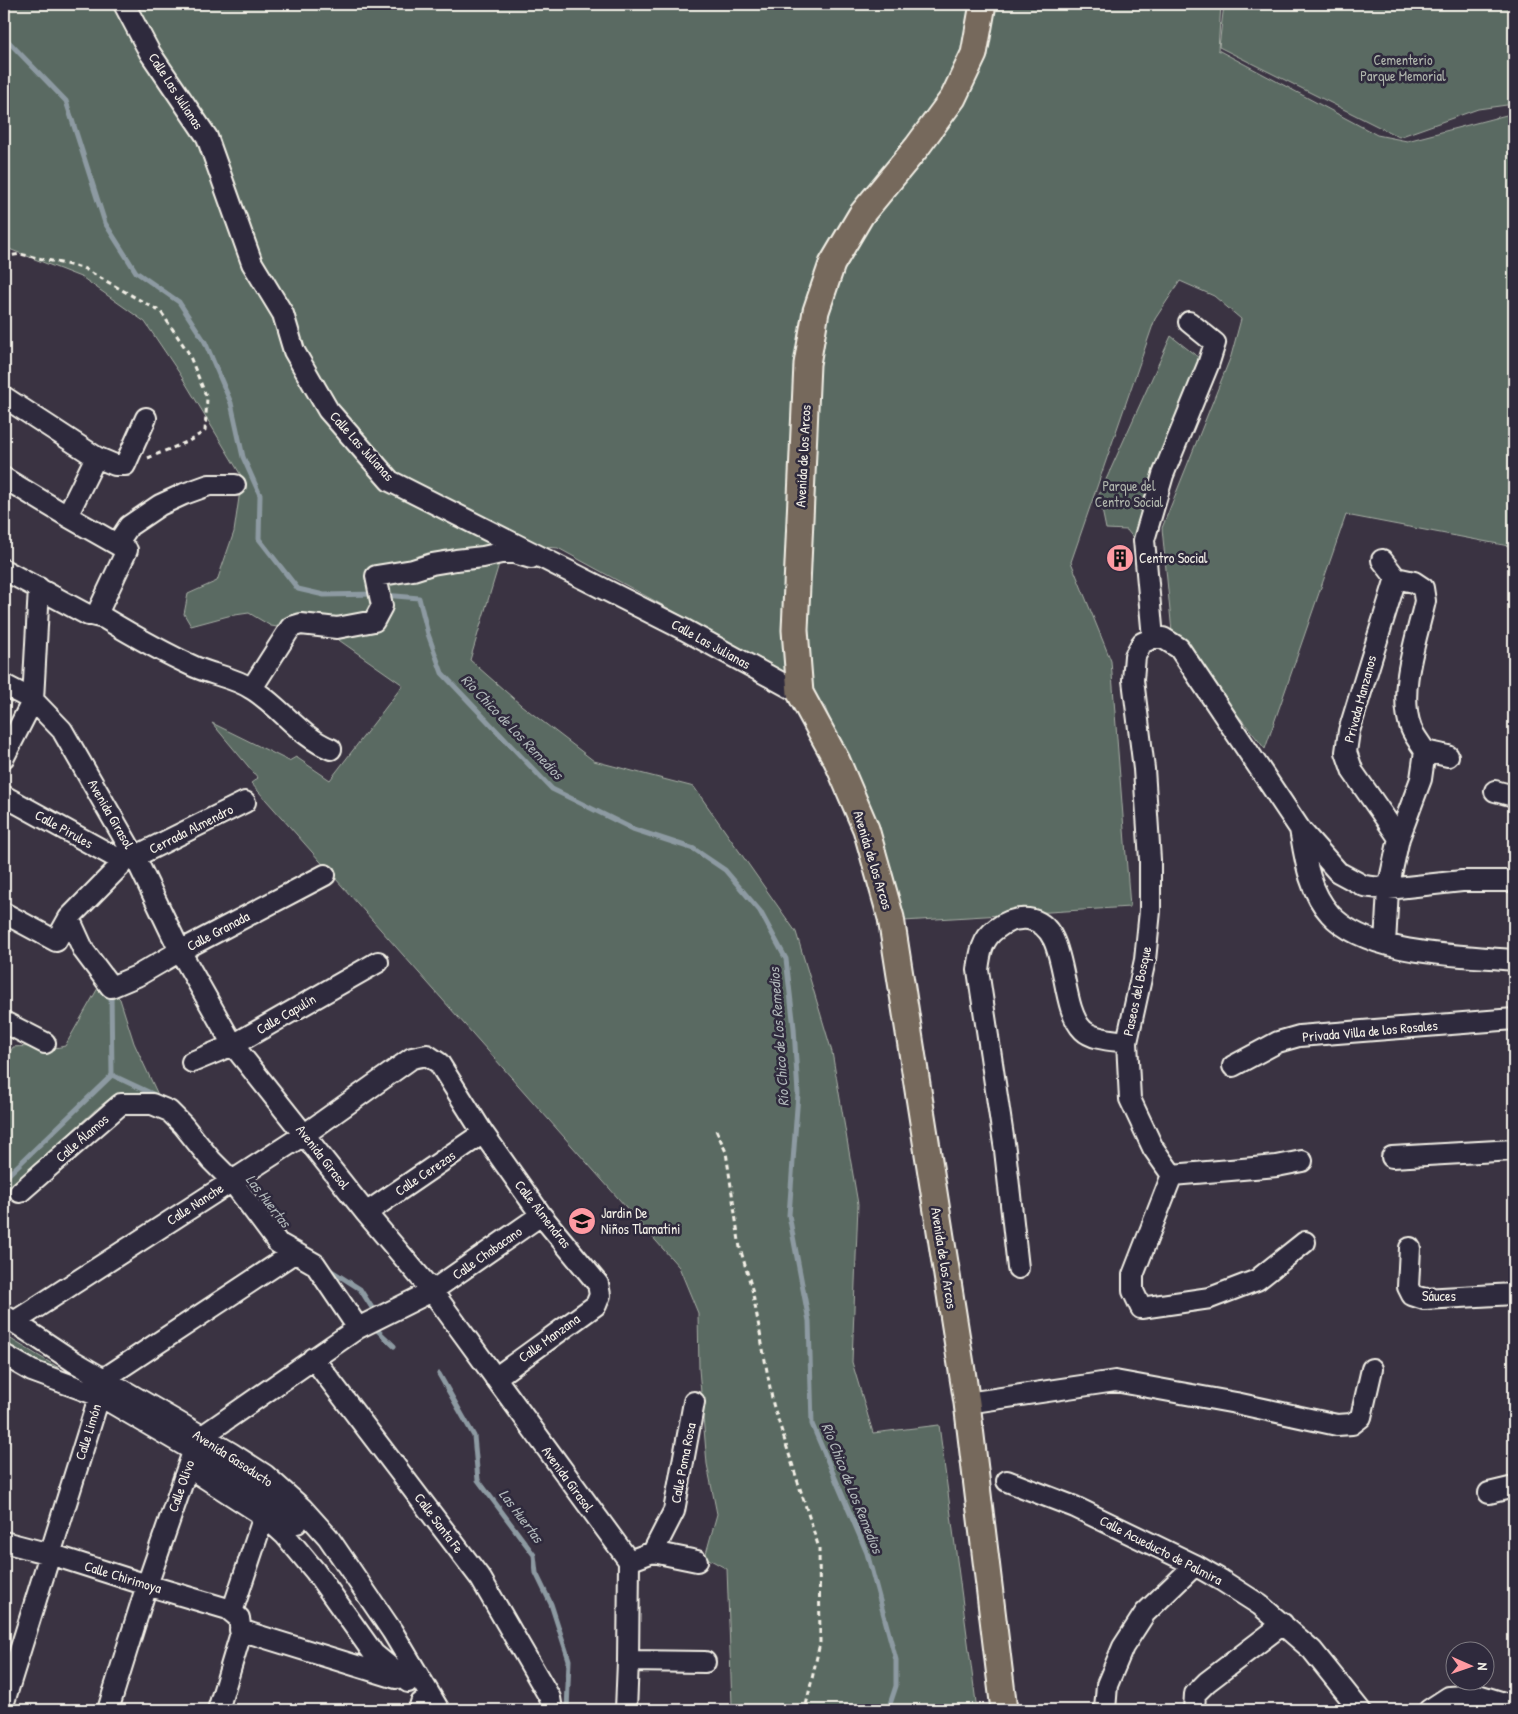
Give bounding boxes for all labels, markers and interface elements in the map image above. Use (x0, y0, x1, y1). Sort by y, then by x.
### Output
street label: Calle Las Julianas (145, 49, 208, 133)
park label: Cementerio Parque Memorial (1360, 50, 1446, 86)
street label: Avenida de los Arcos (790, 404, 815, 508)
street label: Calle Las Julianas (326, 407, 399, 485)
park label: Parque del Centro Social (1095, 476, 1164, 511)
building icon: Centro Social (1105, 543, 1135, 573)
place label: Centro Social (1139, 548, 1208, 567)
street label: Calle Las Julianas (668, 614, 754, 673)
street label: Privada Manzanos (1339, 653, 1380, 745)
water label: Río Chico de Los Remedios (457, 669, 569, 785)
street label: Avenida Girasol (84, 776, 139, 852)
street label: Cerrada Almendro (145, 799, 236, 858)
street label: Calle Pirules (32, 805, 97, 852)
street label: Avenida de los Arcos (849, 808, 898, 912)
street label: Calle Granada (183, 906, 253, 955)
street label: Paseos del Bosque (1118, 944, 1156, 1038)
water label: Río Chico de Los Remedios (763, 966, 794, 1107)
street label: Calle Capulín (252, 989, 320, 1039)
street label: Privada Villa de los Rosales (1301, 1015, 1439, 1046)
street label: Calle Álamos (51, 1109, 112, 1166)
street label: Avenida Girasol (292, 1120, 355, 1193)
street label: Calle Cerezas (391, 1145, 459, 1200)
water label: Las Huertas (241, 1170, 297, 1233)
street label: Calle Almendras (511, 1176, 576, 1252)
street label: Calle Nanche (163, 1178, 227, 1229)
place label: Jardin De Niños Tlamatini (601, 1203, 680, 1238)
school or university icon: Jardin De Niños Tlamatini (567, 1206, 597, 1236)
street label: Avenida de los Arcos (927, 1206, 962, 1310)
street label: Calle Chabacano (448, 1221, 526, 1284)
street label: Sáuces (1422, 1286, 1456, 1305)
street label: Calle Manzana (514, 1309, 584, 1366)
street label: Calle Limón (70, 1401, 105, 1462)
water label: Río Chico de Los Remedios (817, 1419, 889, 1557)
street label: Calle Poma Rosa (665, 1421, 700, 1505)
street label: Avenida Gasoducto (190, 1425, 277, 1491)
street label: Avenida Girasol (538, 1442, 599, 1516)
street label: Calle Olivo (163, 1457, 198, 1514)
water label: Las Huertas (494, 1485, 549, 1548)
street label: Calle Santa Fe (411, 1489, 468, 1557)
street label: Calle Acueducto de Palmira (1097, 1510, 1226, 1589)
street label: Calle Chirimoya (82, 1556, 165, 1598)
north arrow (1446, 1642, 1496, 1692)
text: N (1474, 1662, 1493, 1671)

